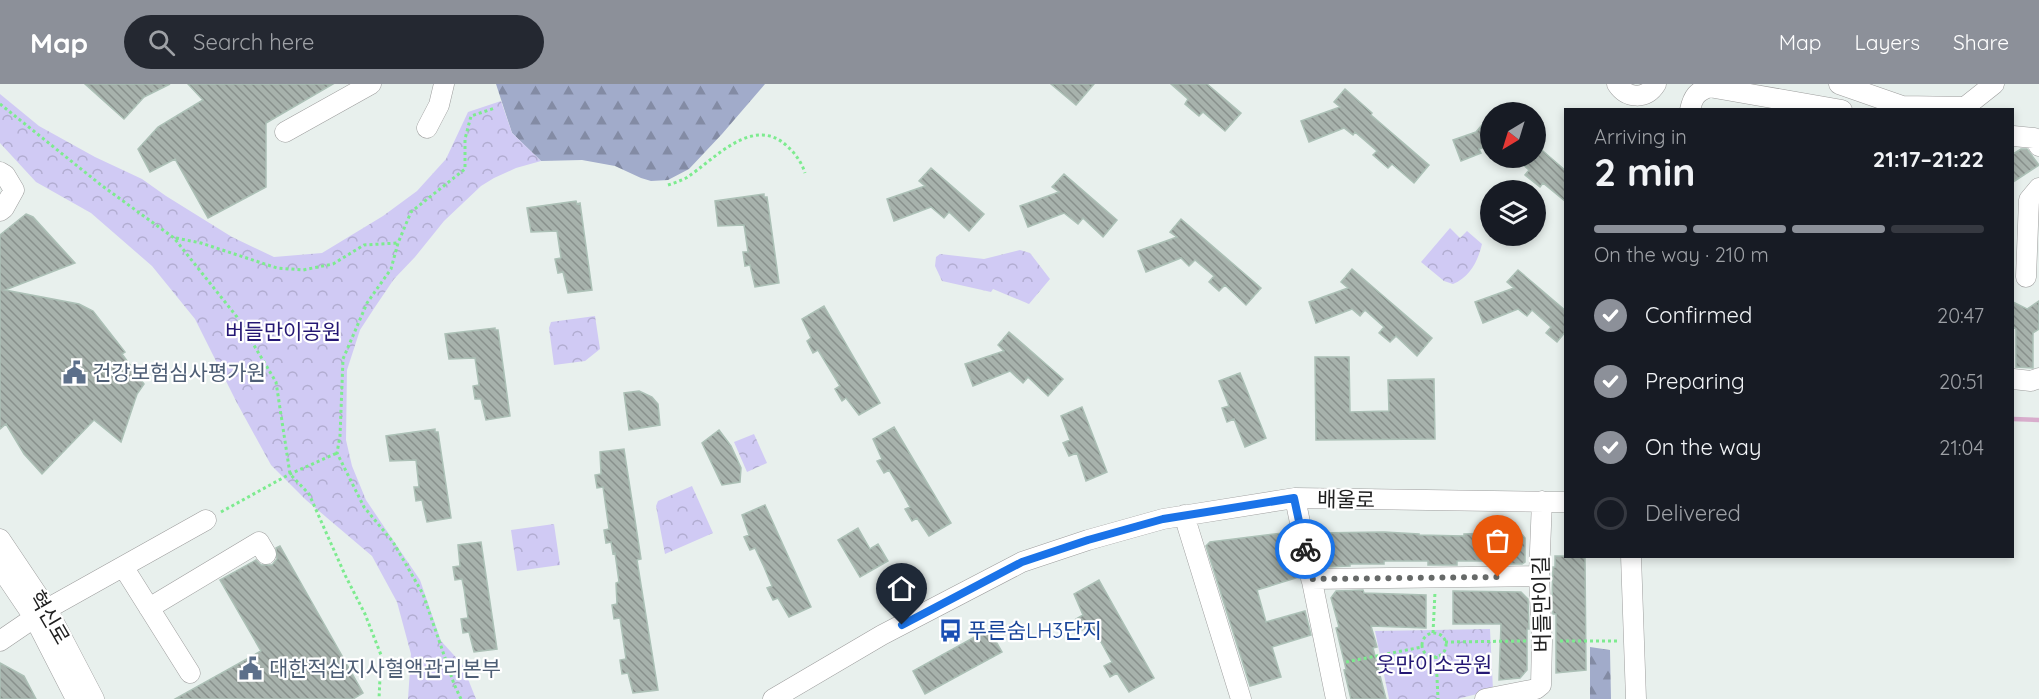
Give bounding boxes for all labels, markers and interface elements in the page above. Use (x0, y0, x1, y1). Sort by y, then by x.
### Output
search box (124, 15, 544, 69)
text: Map (30, 25, 88, 60)
icon: search (145, 26, 178, 59)
text: Search here (193, 28, 315, 56)
text: Map (1779, 29, 1822, 55)
text: Layers (1855, 29, 1920, 55)
text: Share (1953, 29, 2009, 55)
north arrow (1480, 102, 1546, 168)
map controls (1480, 102, 1546, 246)
text: Arriving in (1594, 124, 1687, 149)
text: 21:17–21:22 (1873, 145, 1984, 173)
text: 2 min (1594, 147, 1696, 196)
button: layers (1480, 180, 1546, 246)
text: On the way · 210 m (1594, 242, 1769, 267)
icon: check (1594, 299, 1627, 332)
text: Confirmed (1645, 301, 1752, 329)
text: 20:47 (1937, 303, 1984, 328)
park label: 버들만이공원 (225, 318, 341, 344)
public building icon: 건강보험심사평가원 (61, 359, 87, 385)
place label: 건강보험심사평가원 (92, 359, 266, 385)
icon: check (1594, 365, 1627, 398)
text: Preparing (1645, 367, 1745, 395)
text: 20:51 (1939, 369, 1984, 394)
icon: check (1594, 431, 1627, 464)
text: On the way (1645, 433, 1761, 461)
text: 21:04 (1939, 435, 1984, 460)
street label: 배울로 (1317, 485, 1375, 513)
text: Delivered (1645, 499, 1741, 527)
pin (1472, 515, 1523, 577)
courier (1275, 519, 1335, 579)
icon: bag (1481, 524, 1514, 557)
icon: bike (1289, 533, 1322, 566)
street label: 버들만이길 (1527, 555, 1555, 653)
pin (876, 563, 927, 625)
icon: home (885, 572, 918, 605)
street label: 혁신로 (24, 585, 76, 649)
bus stop icon: 푸른숨LH3단지 (937, 617, 963, 643)
place label: 푸른숨LH3단지 (968, 617, 1102, 643)
park label: 웃만이소공원 (1376, 651, 1492, 677)
public building icon: 대한적십지사혈액관리본부 (238, 655, 264, 681)
place label: 대한적십지사혈액관리본부 (269, 655, 501, 681)

